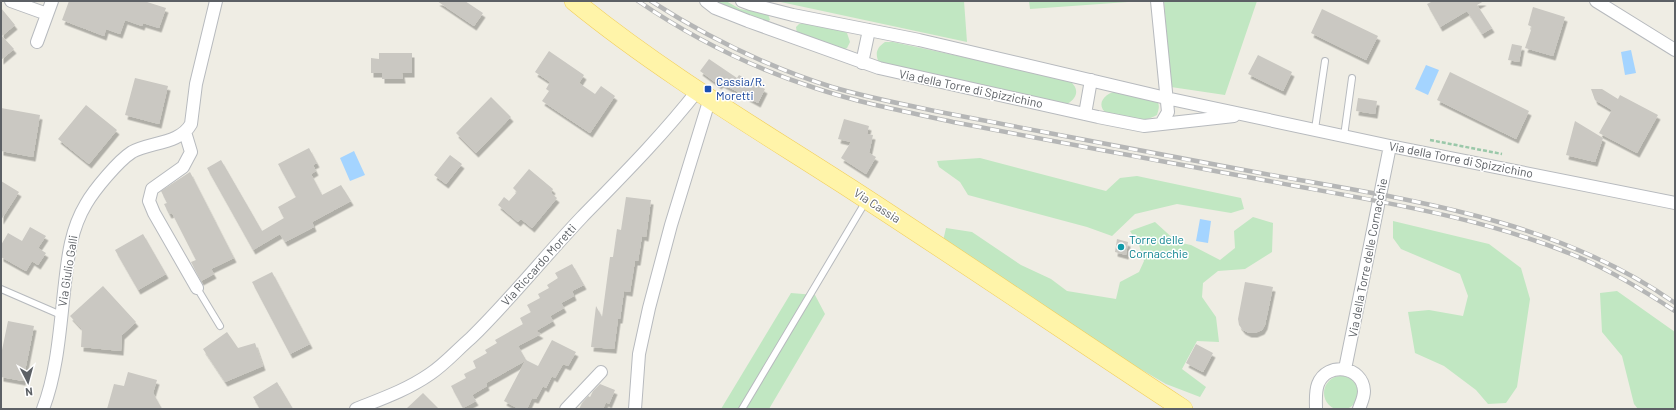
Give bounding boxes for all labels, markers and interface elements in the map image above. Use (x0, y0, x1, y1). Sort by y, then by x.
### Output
street label: Via della Torre di Spizzichino (898, 66, 1044, 110)
place label: Cassia/R. Moretti (716, 74, 765, 102)
marker: Cassia/R. Moretti (703, 84, 713, 94)
street label: Via della Torre di Spizzichino (1388, 138, 1535, 180)
street label: Via della Torre delle Cornacchie (1345, 177, 1389, 339)
street label: Via Cassia (852, 185, 903, 225)
street label: Via Riccardo Moretti (498, 221, 579, 308)
place label: Torre delle Cornacchie (1129, 232, 1188, 260)
street label: Via Giulio Galli (54, 234, 80, 308)
marker: Torre delle Cornacchie (1116, 242, 1126, 252)
north arrow (8, 362, 48, 402)
text: N (25, 386, 33, 399)

